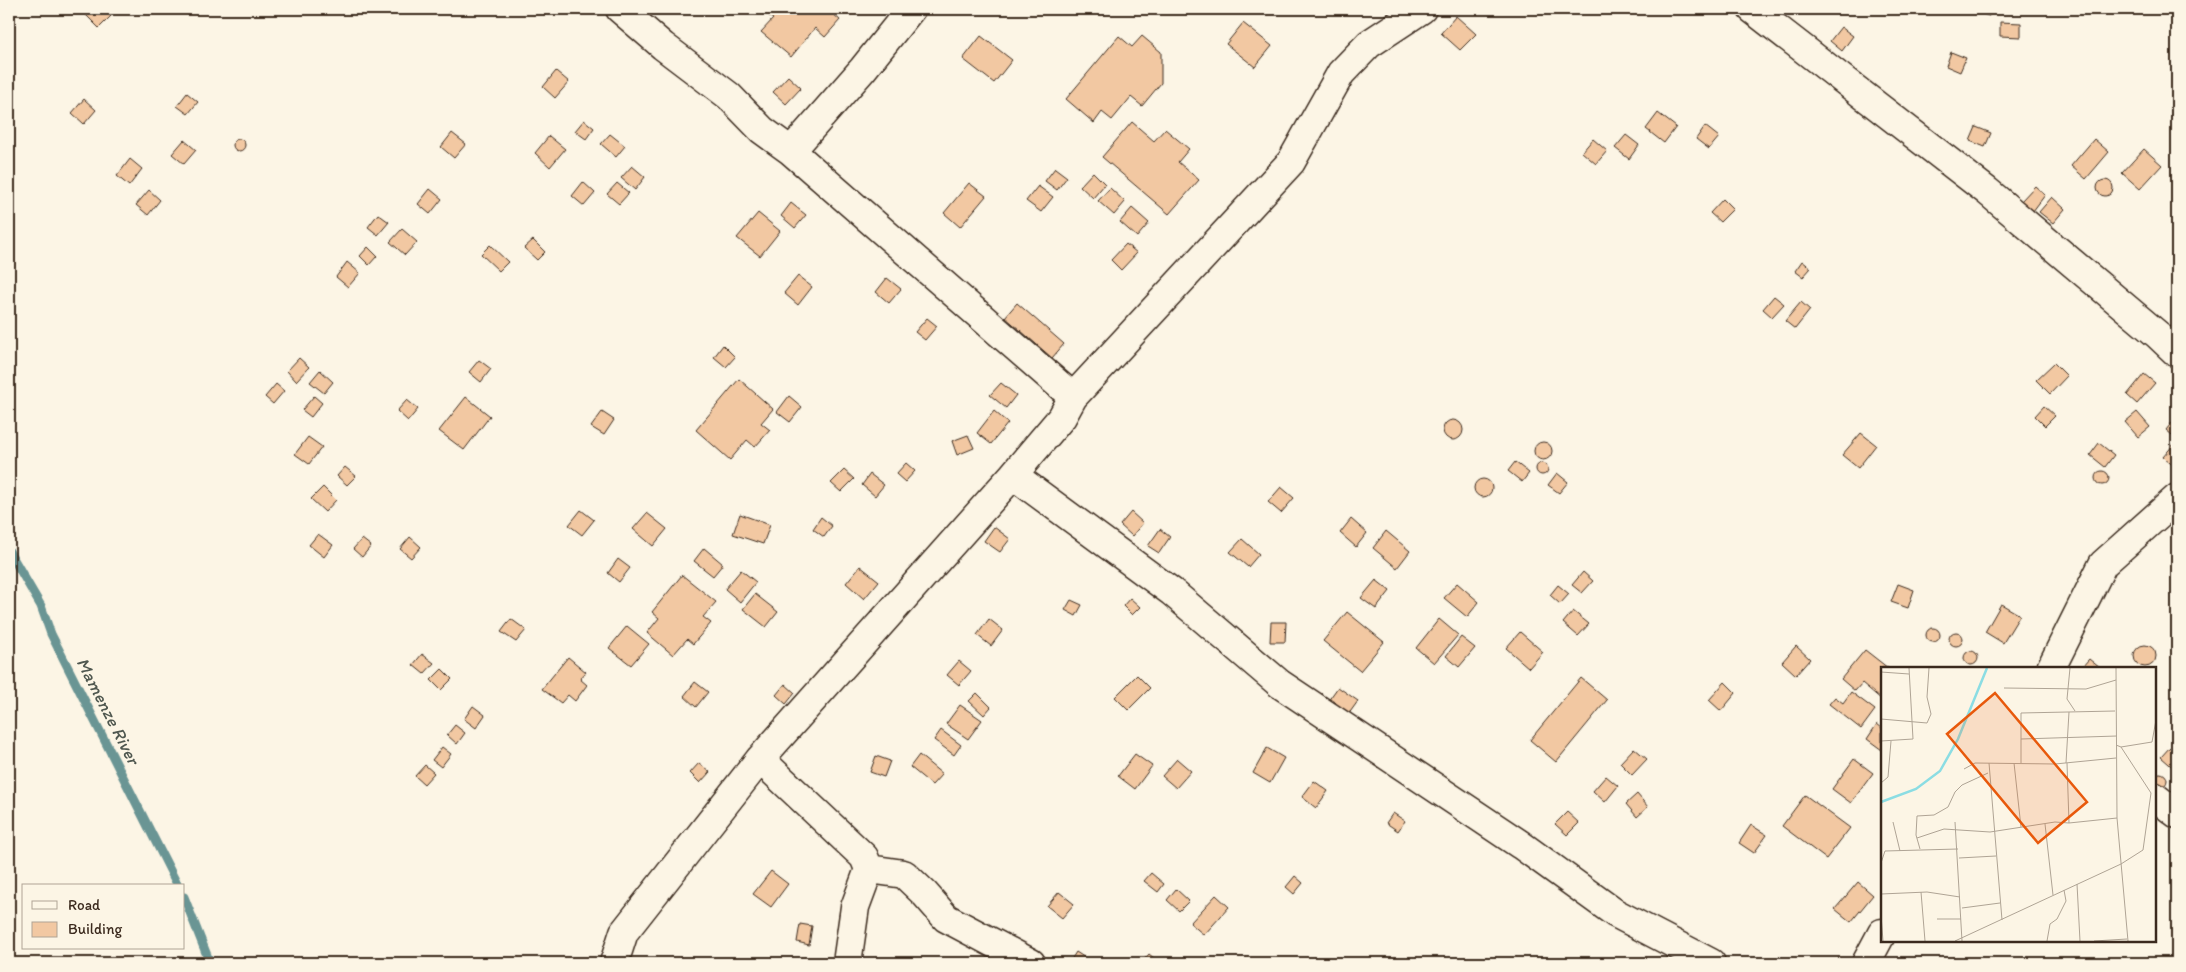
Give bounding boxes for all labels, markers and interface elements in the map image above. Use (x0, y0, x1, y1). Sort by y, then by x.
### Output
water label: Mamenze River (72, 654, 145, 770)
inset map (1881, 667, 2156, 942)
legend (22, 884, 185, 950)
text: Road (68, 896, 101, 914)
text: Building (68, 920, 122, 938)

